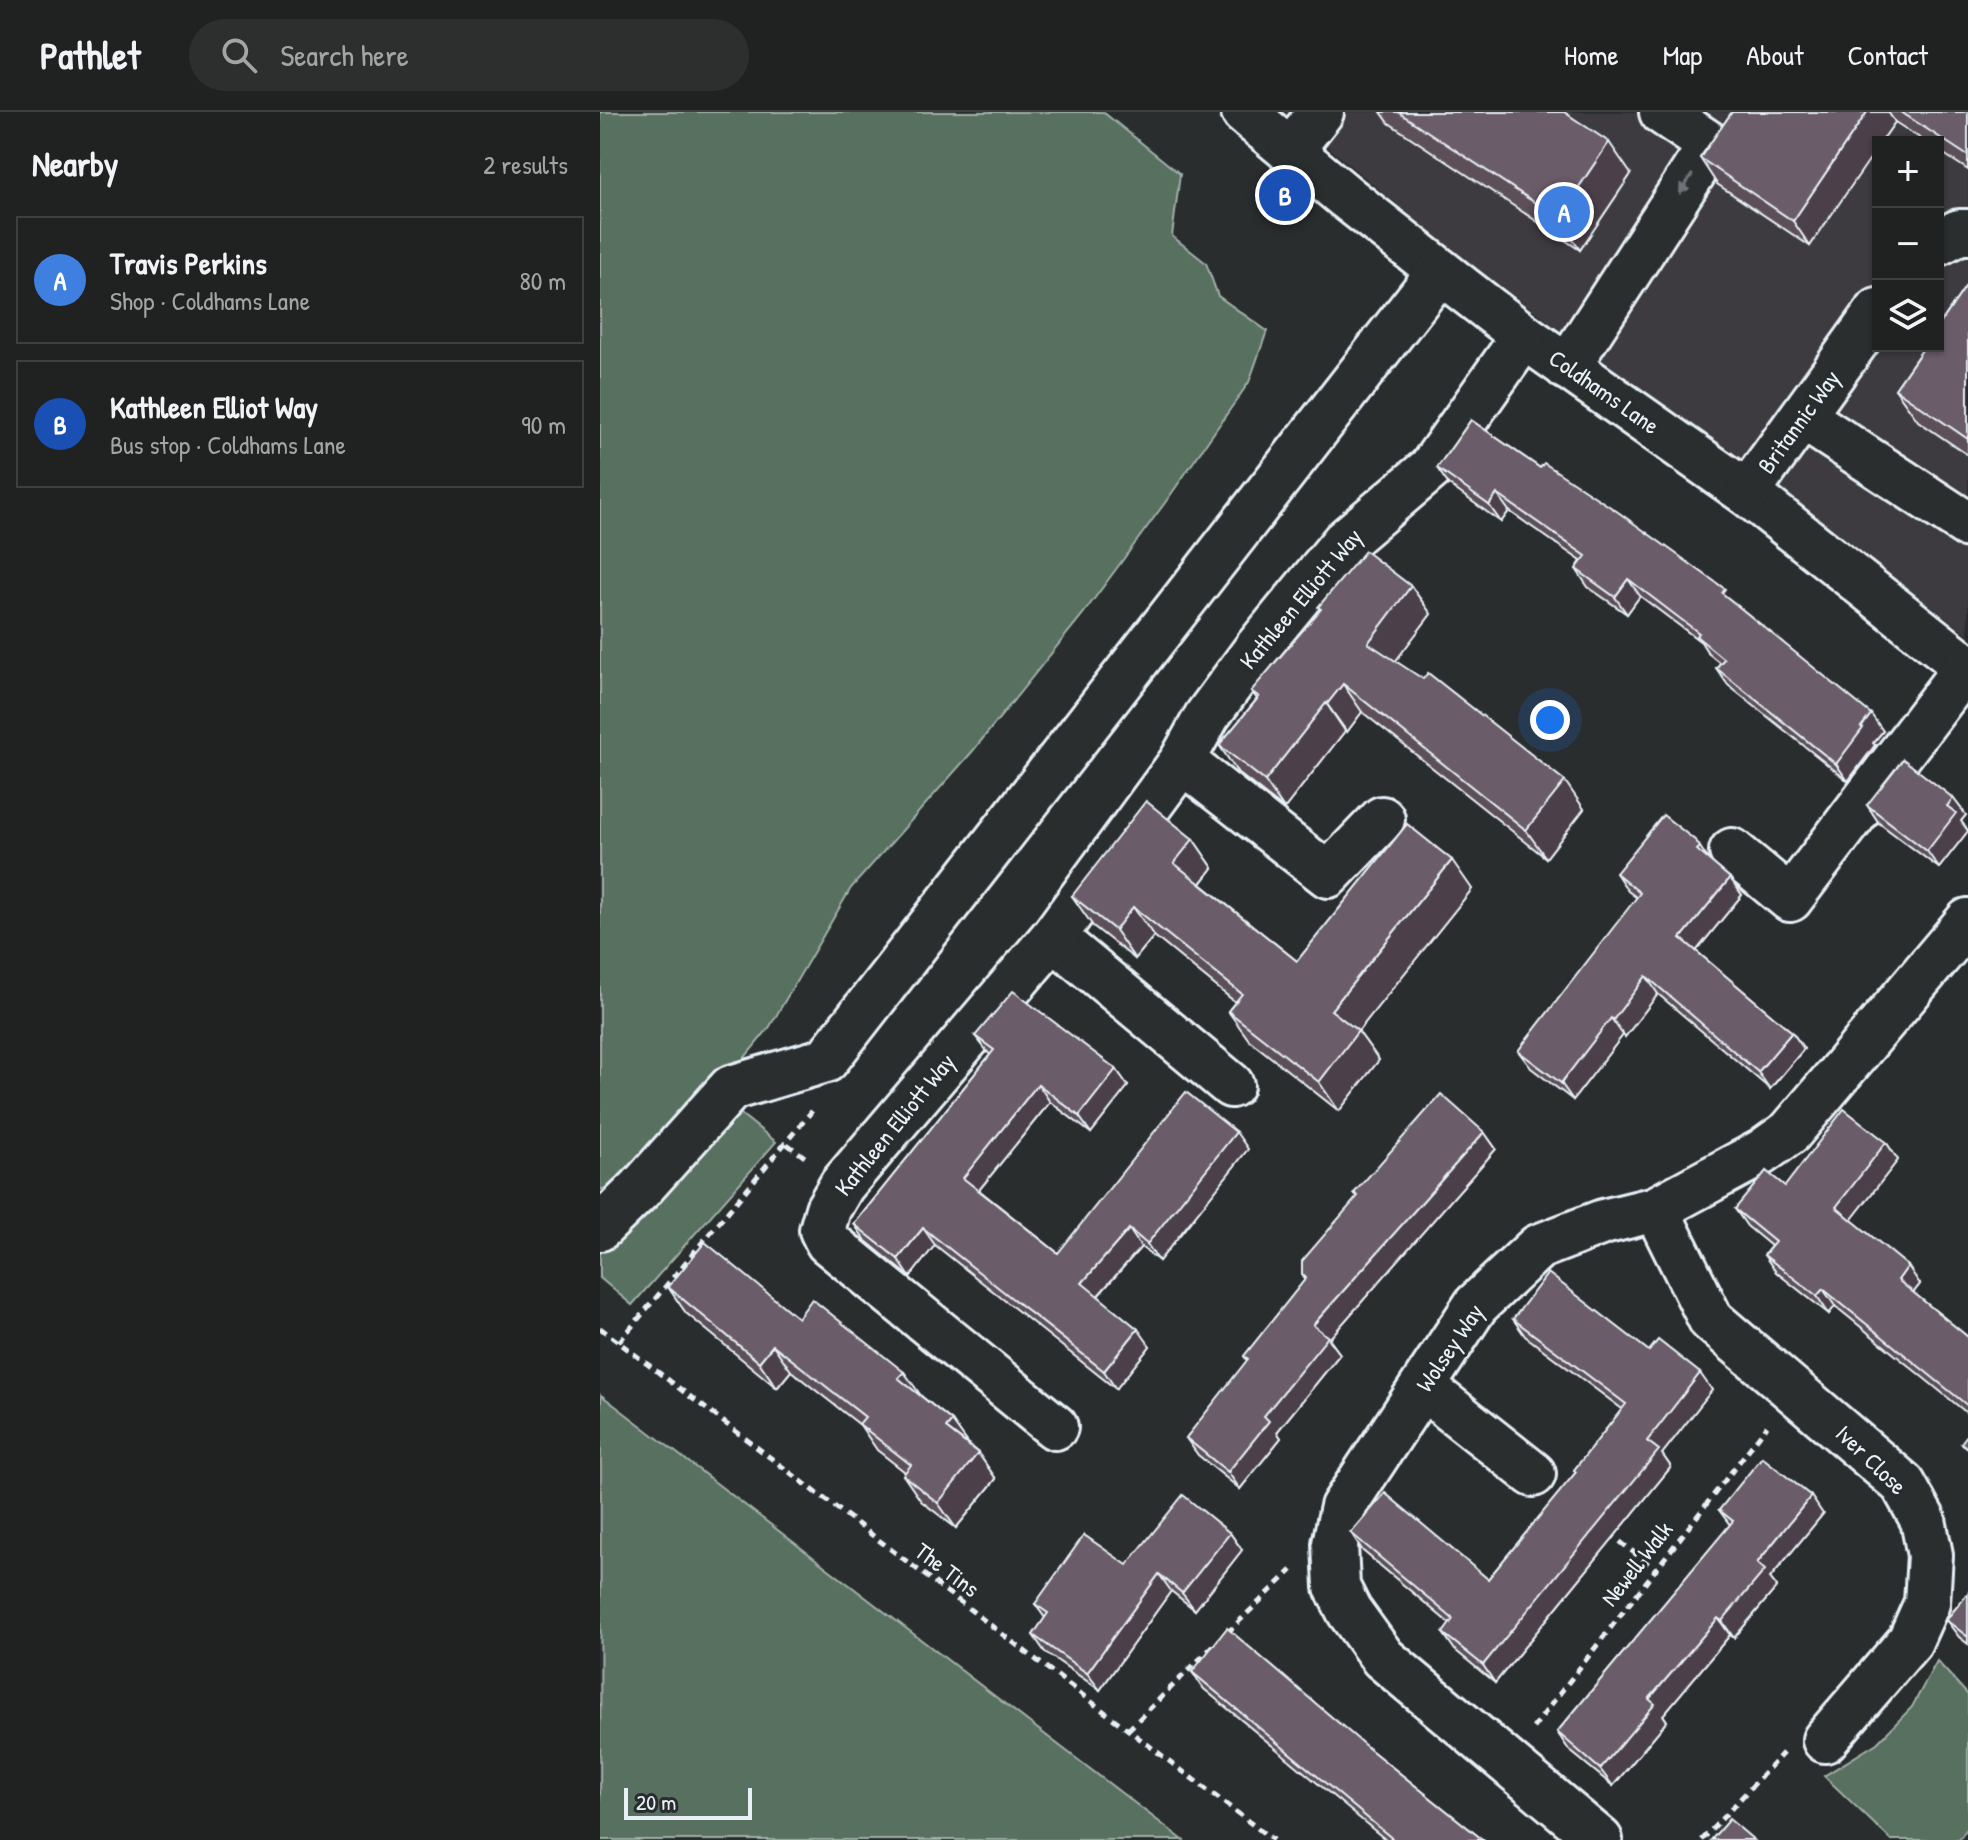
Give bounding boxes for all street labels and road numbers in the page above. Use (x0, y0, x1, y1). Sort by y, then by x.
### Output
street label: Coldhams Lane (1543, 341, 1666, 441)
street label: Britannic Way (1750, 363, 1847, 480)
street label: Kathleen Elliott Way (1232, 521, 1369, 675)
street label: Kathleen Elliott Way (827, 1046, 962, 1202)
street label: Wolsey Way (1408, 1297, 1490, 1398)
street label: Iver Close (1829, 1417, 1915, 1502)
street label: Newell Walk (1593, 1514, 1679, 1612)
street label: The Tins (909, 1534, 986, 1604)

